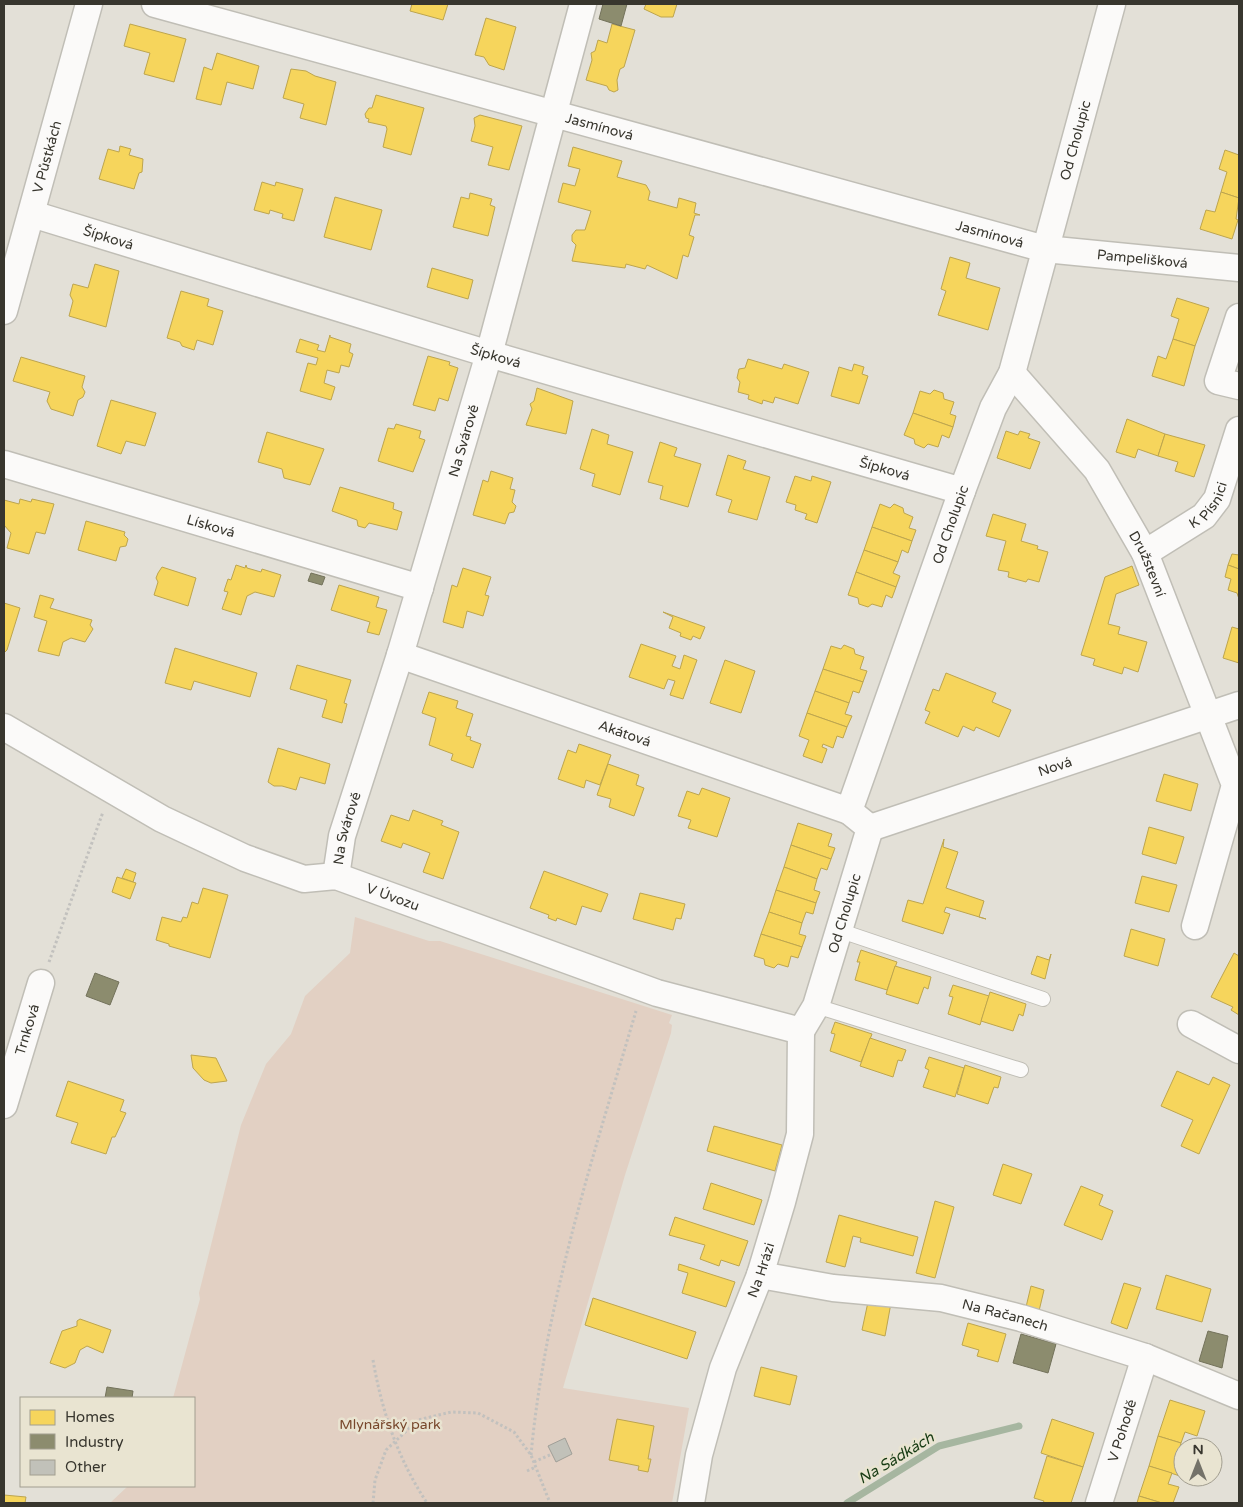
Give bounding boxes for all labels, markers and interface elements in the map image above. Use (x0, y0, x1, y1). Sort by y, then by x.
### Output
street label: Od Cholupic (1056, 98, 1094, 182)
street label: Jasmínová (564, 109, 635, 144)
street label: V Půstkách (29, 119, 65, 195)
street label: Jasmínová (954, 216, 1026, 251)
street label: Šípková (81, 222, 136, 253)
street label: Pampelišková (1096, 246, 1189, 271)
street label: Šípková (468, 340, 523, 371)
street label: Na Svárově (445, 402, 482, 479)
street label: Šípková (857, 453, 912, 484)
street label: K Písnici (1186, 480, 1230, 532)
street label: Od Cholupic (928, 483, 972, 566)
street label: Lísková (185, 510, 237, 541)
street label: Družstevní (1126, 528, 1170, 600)
street label: Akátová (596, 716, 653, 750)
street label: Nová (1036, 753, 1074, 780)
street label: Na Svárově (329, 789, 364, 866)
street label: Od Cholupic (824, 872, 864, 955)
street label: V Úvozu (364, 879, 422, 914)
street label: Trnková (11, 1002, 43, 1057)
street label: Na Hrázi (743, 1241, 778, 1300)
street label: Na Račanech (960, 1295, 1050, 1335)
legend (20, 1397, 195, 1487)
street label: V Pohodě (1104, 1397, 1140, 1464)
text: Homes (65, 1408, 115, 1426)
park label: Mlynářský park (339, 1416, 441, 1433)
water label: Na Sádkách (855, 1428, 938, 1488)
text: Industry (65, 1433, 124, 1451)
north arrow (1173, 1437, 1223, 1487)
text: N (1192, 1441, 1204, 1458)
text: Other (65, 1458, 107, 1476)

